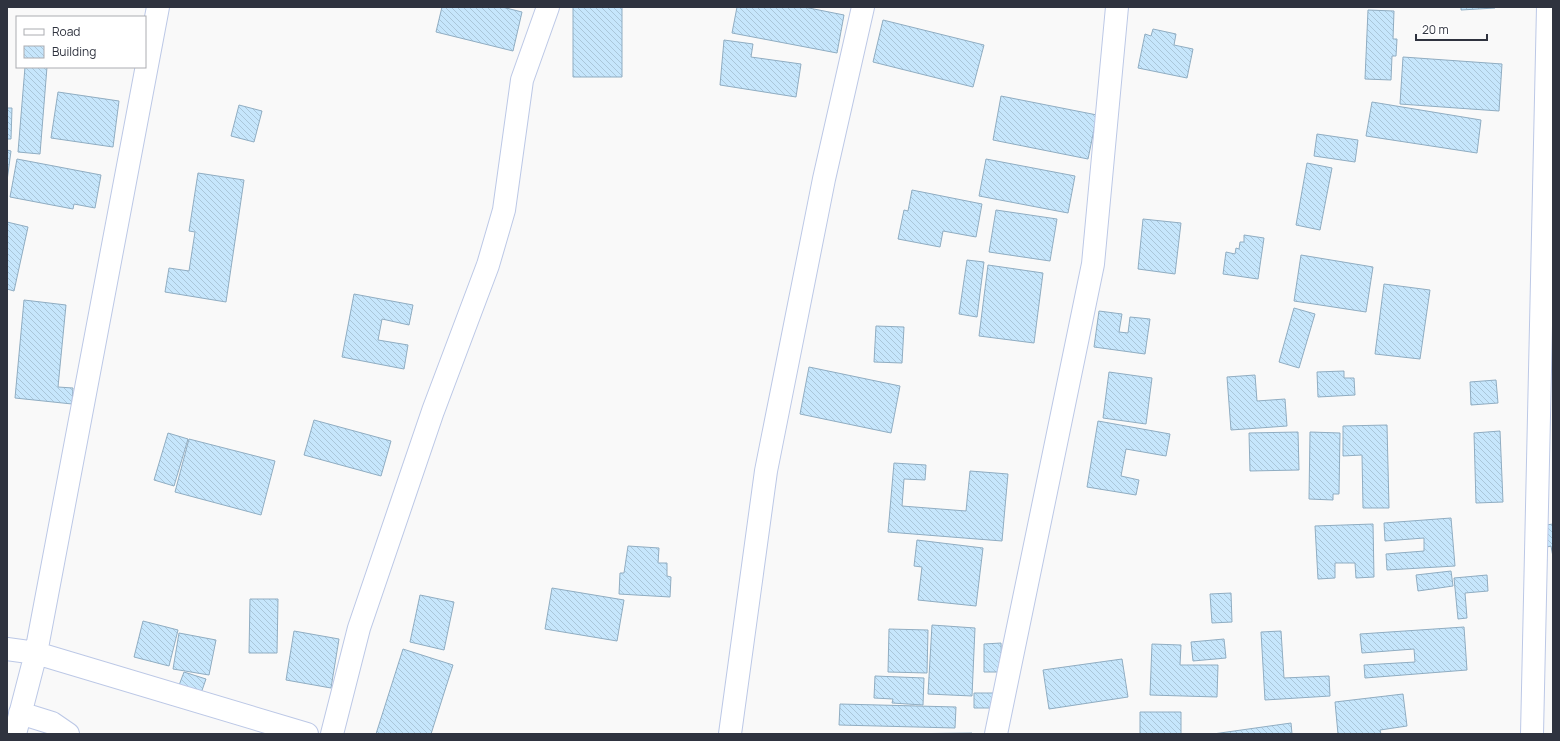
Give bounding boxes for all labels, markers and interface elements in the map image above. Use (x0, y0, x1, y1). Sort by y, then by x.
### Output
legend (16, 16, 146, 68)
scale bar (1416, 16, 1487, 42)
text: 20 m (1422, 21, 1449, 38)
text: Road (52, 23, 80, 40)
text: Building (52, 43, 96, 60)

